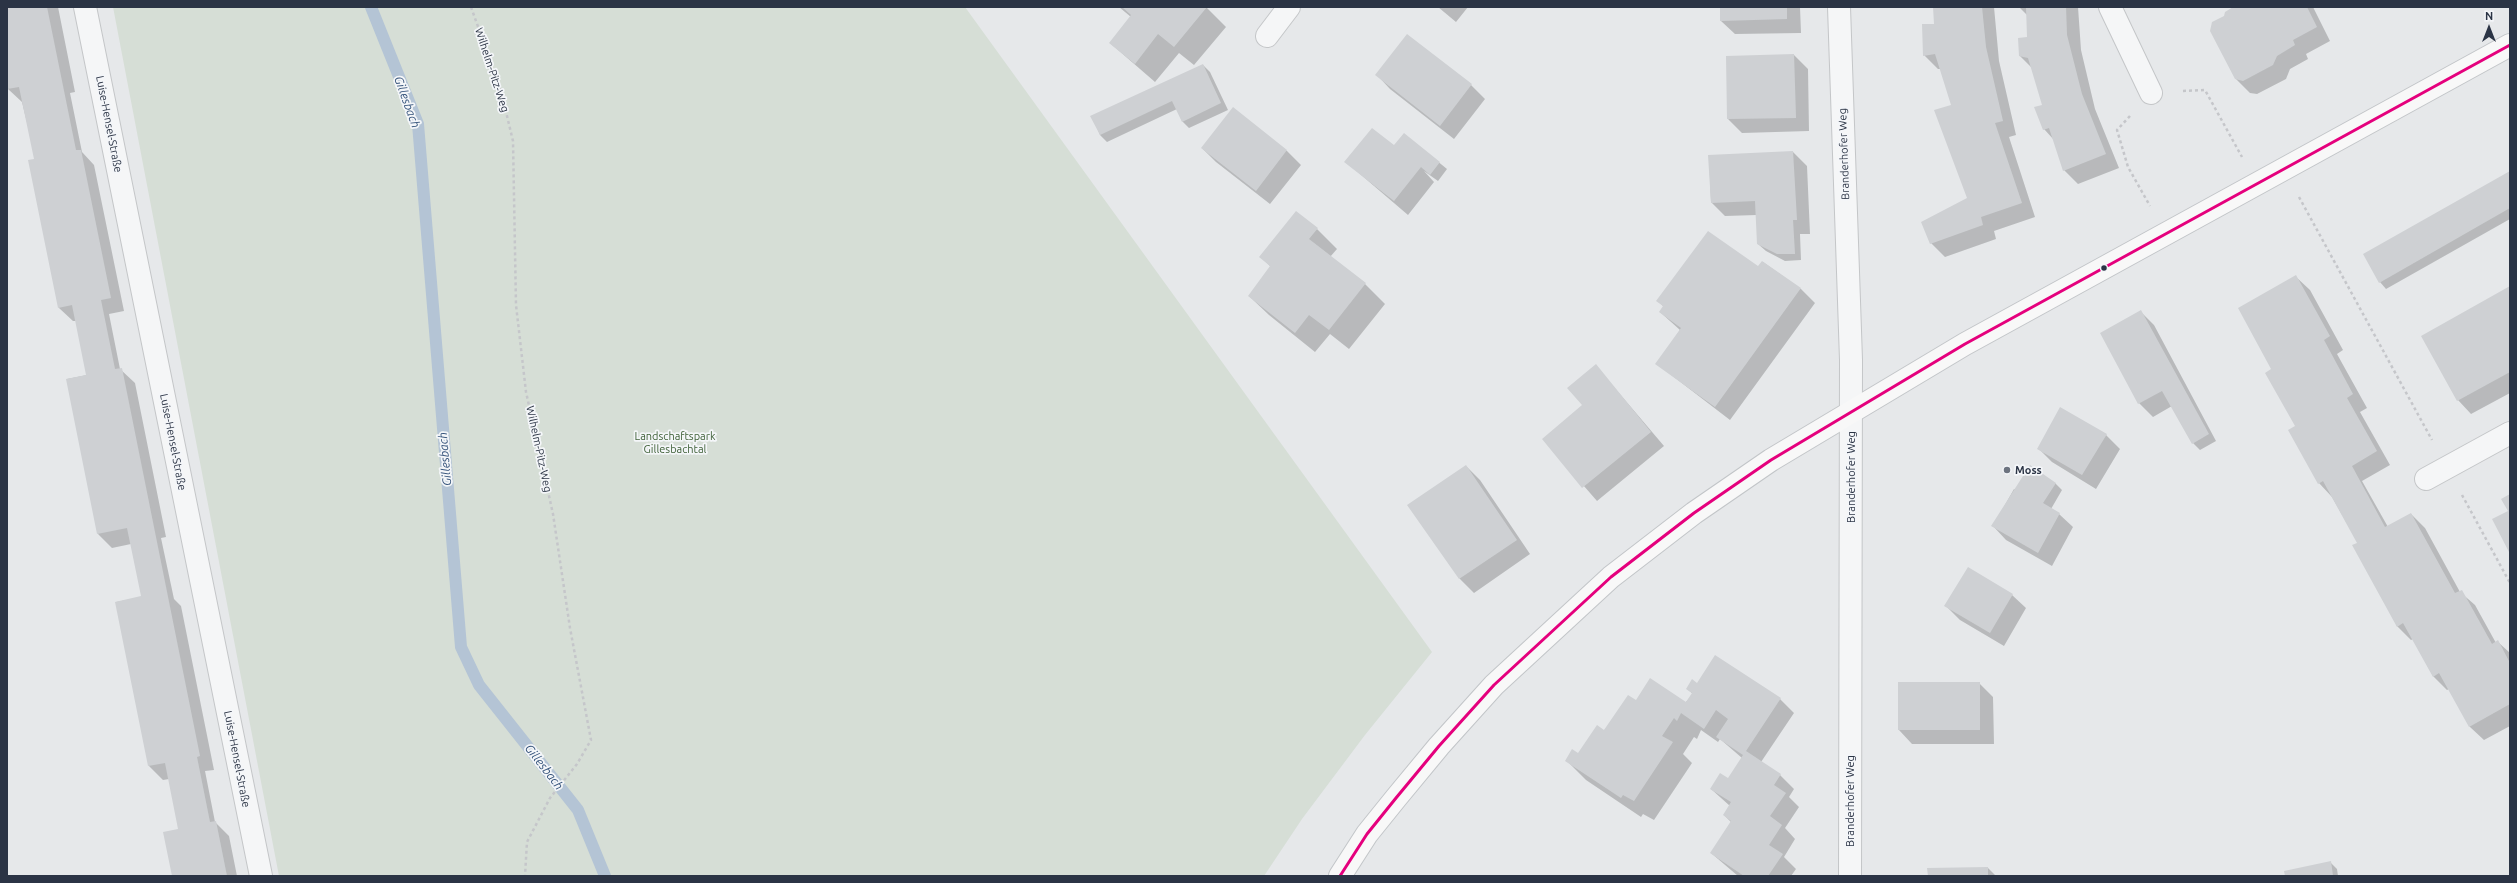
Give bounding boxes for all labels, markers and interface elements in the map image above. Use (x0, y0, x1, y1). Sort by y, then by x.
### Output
north arrow (2469, 8, 2509, 48)
text: N (2485, 10, 2493, 22)
street label: Wilhelm-Pitz-Weg (472, 26, 512, 114)
water label: Gillesbach (391, 74, 423, 130)
street label: Luise-Hensel-Straße (93, 75, 125, 173)
street label: Branderhofer Weg (1836, 108, 1852, 200)
unlabelled marker (2099, 263, 2109, 273)
street label: Luise-Hensel-Straße (157, 393, 189, 491)
street label: Wilhelm-Pitz-Weg (523, 405, 555, 493)
park label: Landschaftspark Gillesbachtal (635, 429, 715, 455)
street label: Branderhofer Weg (1844, 431, 1858, 523)
water label: Gillesbach (435, 432, 455, 486)
place label: Moss (2015, 463, 2042, 477)
marker: Moss (2002, 465, 2012, 475)
street label: Luise-Hensel-Straße (221, 710, 253, 808)
water label: Gillesbach (522, 741, 566, 793)
street label: Branderhofer Weg (1843, 755, 1857, 847)

